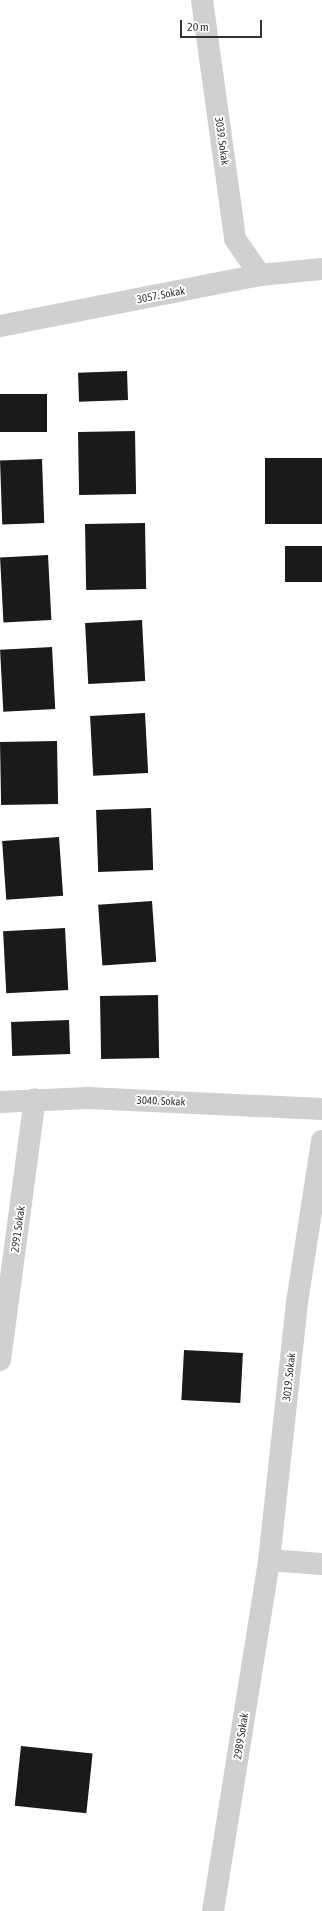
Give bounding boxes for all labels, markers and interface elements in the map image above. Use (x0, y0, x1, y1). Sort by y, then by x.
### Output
scale bar (182, 12, 264, 38)
text: 20 m (187, 20, 209, 34)
street label: 3039. Sokak (212, 116, 232, 166)
street label: 3057. Sokak (136, 284, 186, 306)
street label: 3040. Sokak (136, 1094, 186, 1108)
street label: 2991 Sokak (8, 1205, 28, 1253)
street label: 3019. Sokak (280, 1352, 298, 1402)
street label: 2989 Sokak (231, 1712, 251, 1760)

